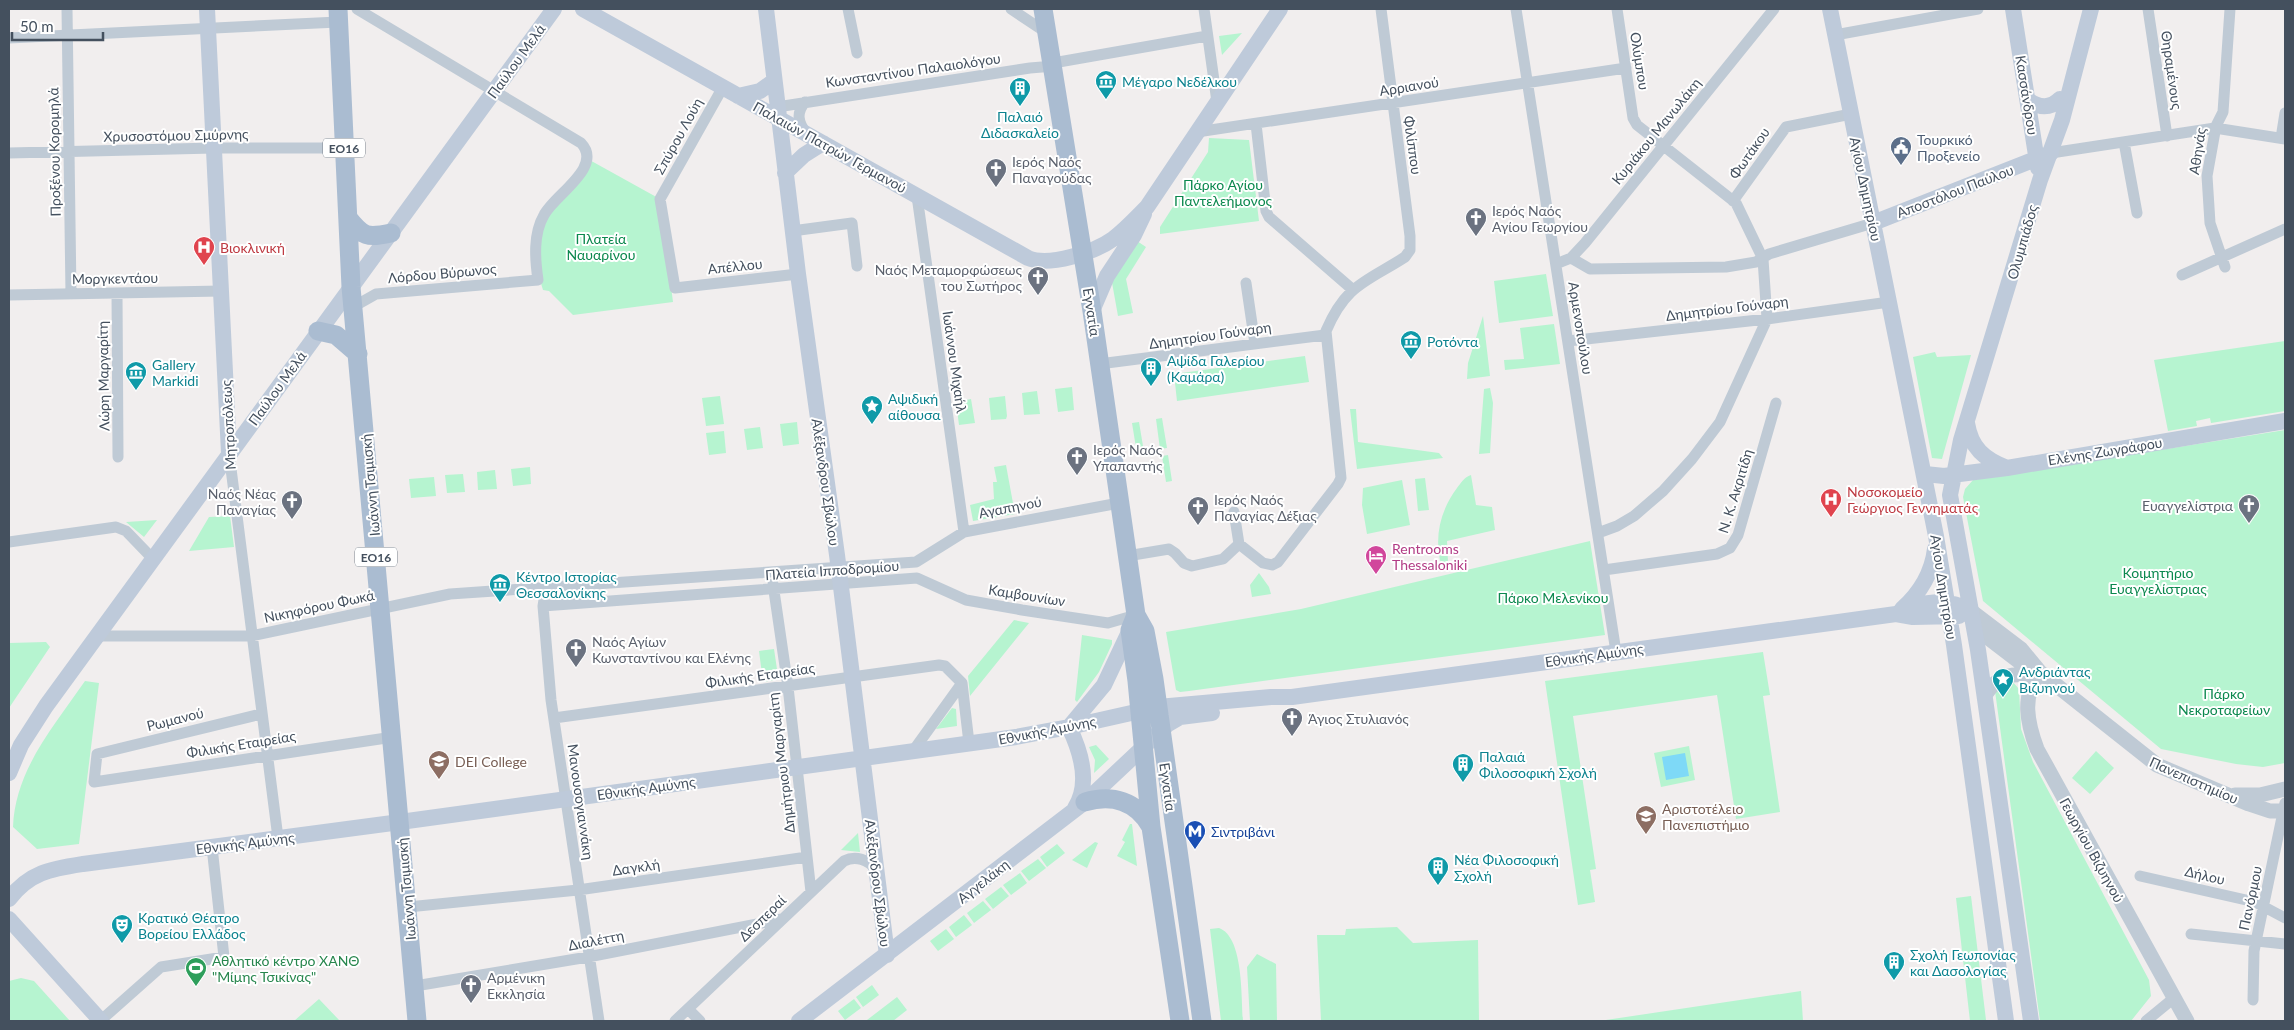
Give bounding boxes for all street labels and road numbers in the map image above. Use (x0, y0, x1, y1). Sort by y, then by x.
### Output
street label: Παύλου Μελά (483, 20, 549, 101)
street label: Θηραμένους (2158, 29, 2186, 111)
street label: Ολύμπου (1627, 31, 1653, 91)
street label: Κωνσταντίνου Παλαιολόγου (824, 49, 1002, 91)
street label: Κασσάνδρου (2012, 54, 2042, 136)
street label: Αρριανού (1378, 73, 1440, 99)
street label: Κυριάκου Μανωλάκη (1608, 74, 1704, 188)
street label: Προξένου Κορομηλά (44, 87, 64, 217)
street label: Σπύρου Λούη (650, 95, 706, 177)
street label: Παλαιών Πατρών Γερμανού (750, 98, 910, 196)
street label: Φιλίππου (1400, 114, 1426, 176)
street label: Φωτάκου (1725, 124, 1773, 182)
street label: Χρυσοστόμου Σμύρνης (103, 125, 249, 145)
street label: Αθηνάς (2185, 126, 2209, 176)
street label: Αγίου Δημητρίου (1847, 135, 1885, 243)
road number: ΕΟ16 (323, 138, 365, 158)
street label: Αποστόλου Παύλου (1894, 161, 2016, 221)
street label: Ολυμπιάδος (2003, 202, 2041, 281)
street label: Απέλλου (707, 255, 763, 277)
street label: Λόρδου Βύρωνος (387, 260, 497, 286)
street label: Μοργκεντάου (72, 269, 158, 287)
street label: Αρμενοπούλου (1565, 280, 1597, 376)
street label: Εγνατία (1080, 286, 1104, 338)
street label: Δημητρίου Γούναρη (1665, 292, 1789, 324)
street label: Ιωάννου Μιχαήλ (939, 310, 971, 415)
street label: Δημητρίου Γούναρη (1148, 318, 1272, 352)
street label: Λώρη Μαργαρίτη (94, 321, 112, 431)
street label: Παύλου Μελά (244, 347, 310, 428)
street label: Μητροπόλεως (217, 379, 239, 470)
street label: Αλέξανδρου Σβώλου (809, 417, 843, 547)
street label: Ιωάννη Τσιμισκή (357, 433, 383, 537)
street label: Ελένης Ζωγράφου (2047, 434, 2163, 468)
street label: Ν. Κ. Ακριτίδη (1714, 447, 1756, 535)
street label: Αγαπηνού (977, 493, 1043, 521)
street label: Αγίου Δημητρίου (1927, 533, 1961, 641)
road number: ΕΟ16 (355, 548, 397, 566)
street label: Πλατεία Ιπποδρομίου (764, 557, 900, 583)
street label: Καμβουνίων (987, 581, 1067, 609)
street label: Νικηφόρου Φωκά (262, 586, 376, 626)
street label: Εθνικής Αμύνης (1544, 640, 1645, 670)
street label: Φιλικής Εταιρείας (704, 659, 816, 691)
street label: Δημήτριου Μαργαρίτη (764, 692, 798, 834)
street label: Ρωμανού (145, 704, 205, 734)
street label: Εθνικής Αμύνης (997, 712, 1098, 748)
street label: Φιλικής Εταιρείας (185, 727, 297, 761)
street label: Μανουσογιαννάκη (564, 743, 598, 861)
street label: Πανεπιστημίου (2147, 753, 2241, 807)
street label: Εγνατία (1156, 762, 1180, 813)
street label: Εθνικής Αμύνης (596, 773, 697, 803)
street label: Γεωργίου Βιζυηνού (2056, 795, 2128, 905)
street label: Αλέξανδρου Σβώλου (862, 818, 894, 948)
street label: Εθνικής Αμύνης (195, 828, 296, 857)
street label: Ιωάννη Τσιμισκή (393, 837, 419, 941)
street label: Δαγκλή (611, 855, 661, 879)
street label: Αγγελάκη (954, 855, 1012, 907)
street label: Δήλου (2183, 862, 2227, 888)
street label: Πανόρμου (2235, 864, 2265, 932)
street label: Δεσπεραί (735, 891, 789, 945)
street label: Διαλέττη (567, 926, 625, 954)

